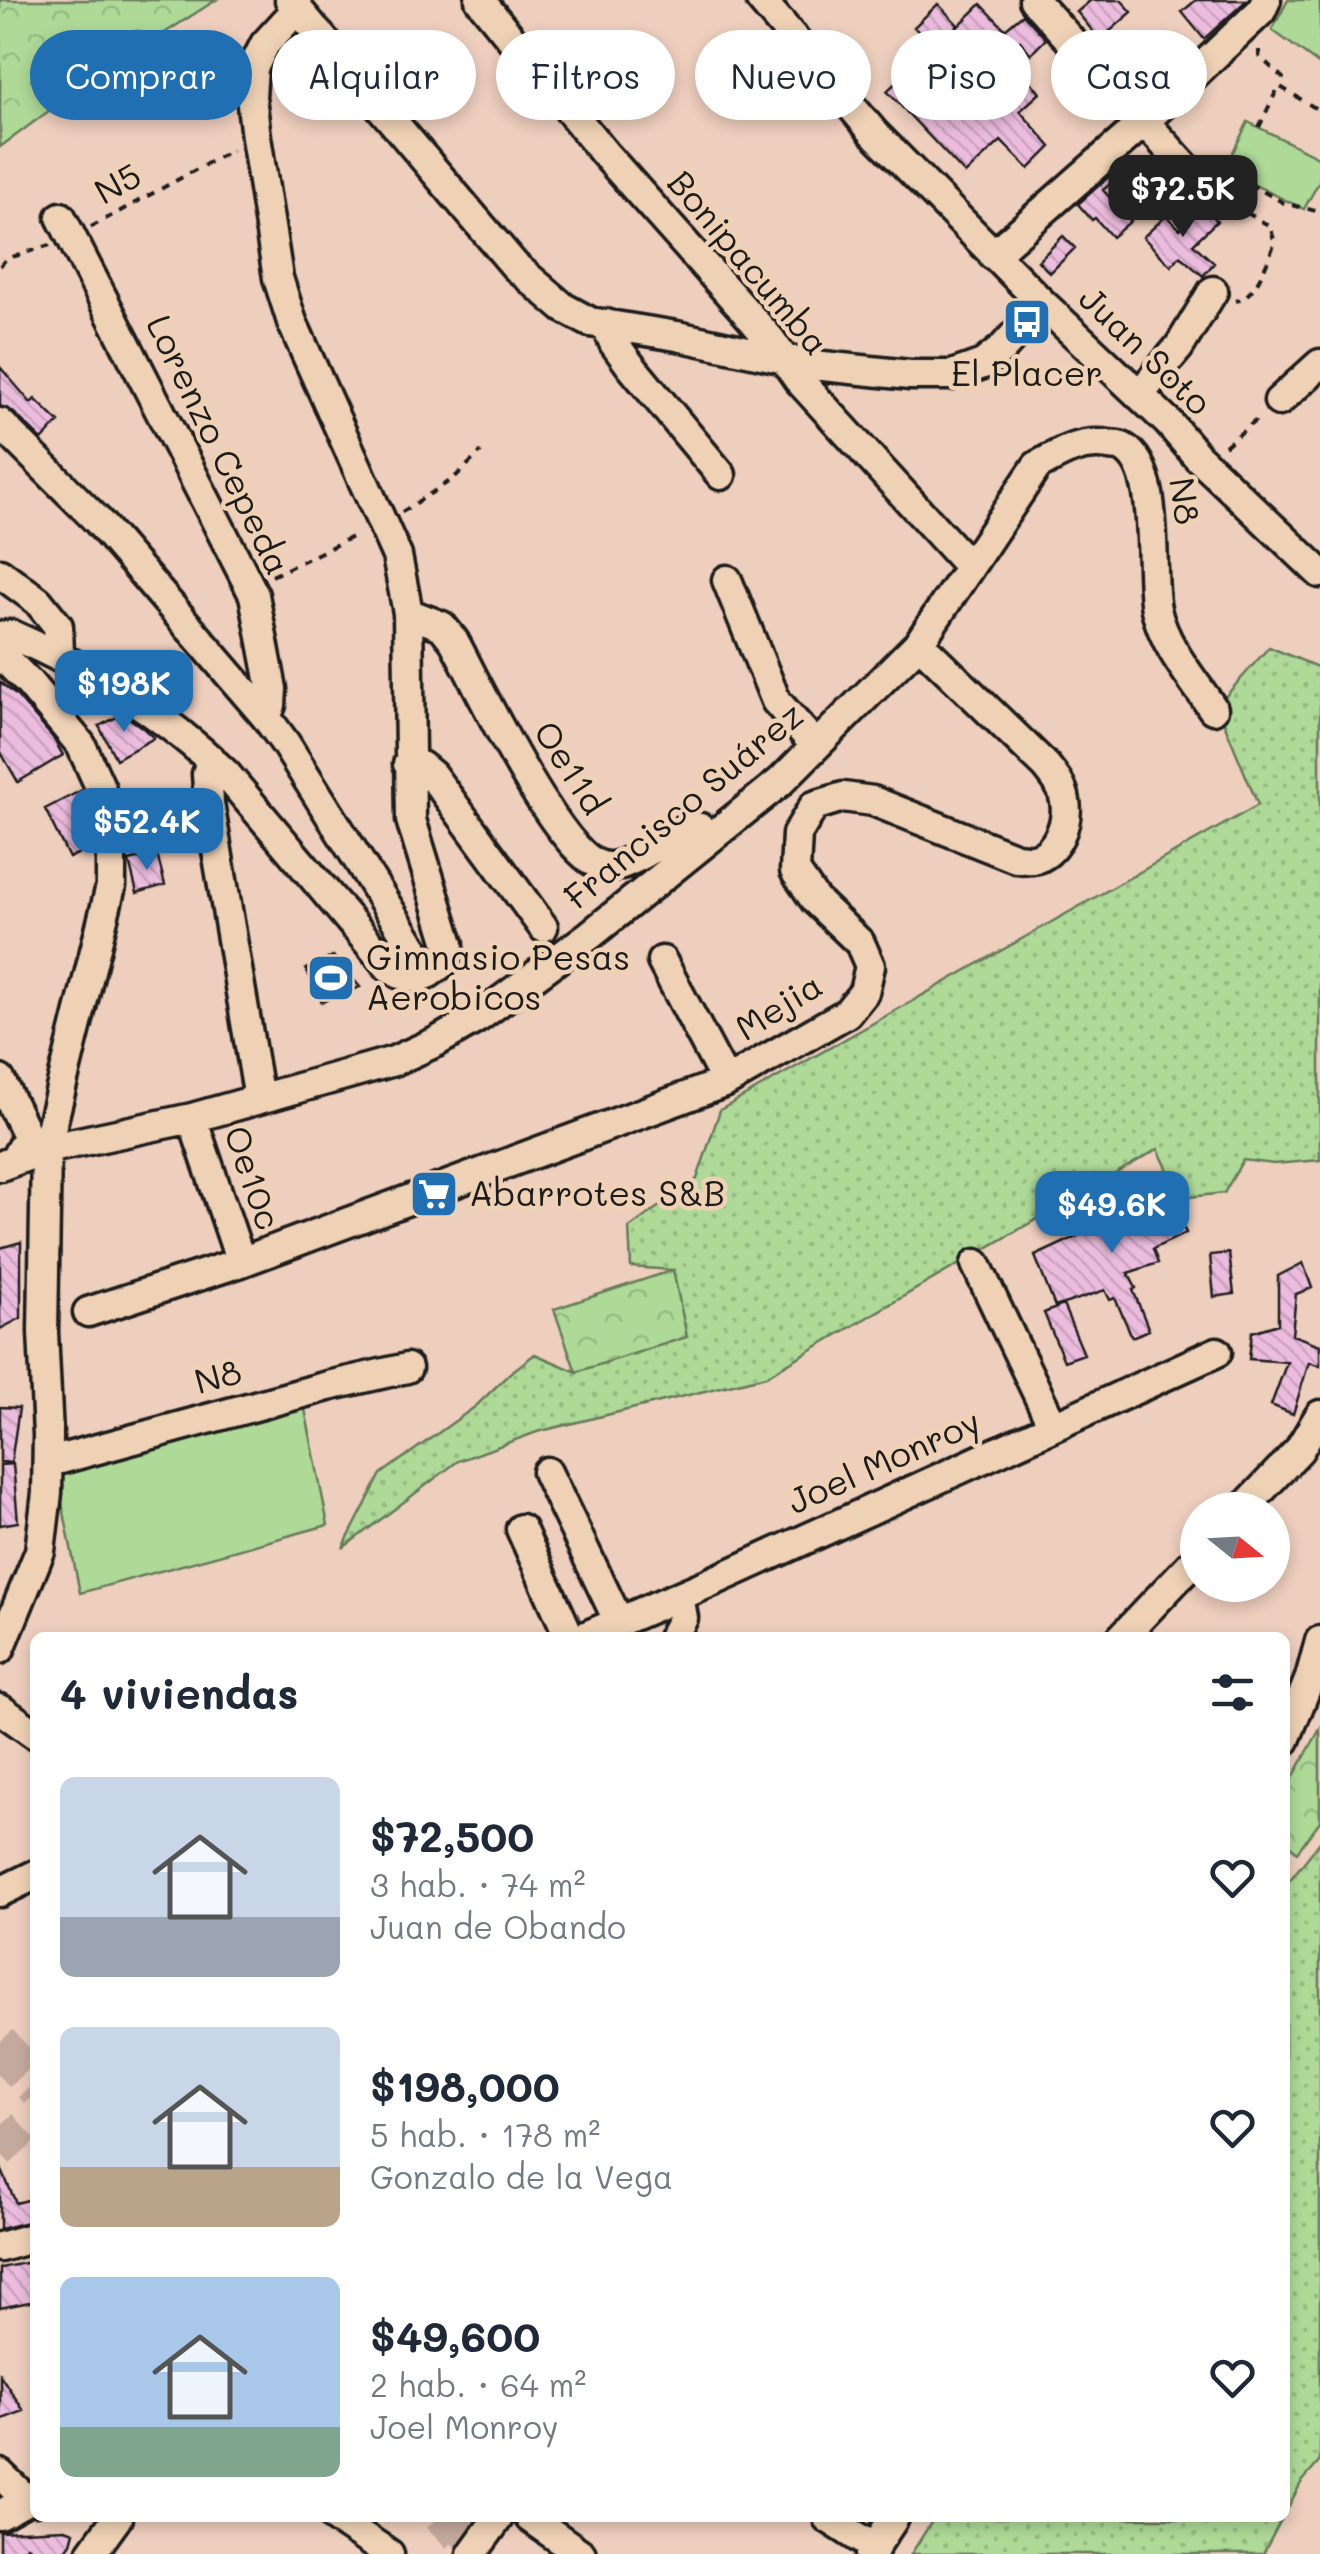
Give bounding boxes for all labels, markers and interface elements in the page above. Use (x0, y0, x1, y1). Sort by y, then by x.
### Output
chip: Comprar (30, 30, 252, 120)
chip: Alquilar (272, 30, 476, 120)
chip: Filtros (496, 30, 675, 120)
chip: Nuevo (695, 30, 871, 120)
chip: Piso (891, 30, 1031, 120)
chip: Casa (1051, 30, 1207, 120)
street label: N5 (86, 151, 148, 214)
pin: $72.5K (1102, 155, 1264, 240)
street label: Bonipacumba (659, 160, 840, 364)
text: $72.5K (1130, 166, 1236, 208)
street label: Juan Soto (1070, 275, 1223, 424)
bus stop icon: El Placer (1001, 296, 1053, 348)
street label: Lorenzo Cepeda (137, 307, 303, 581)
place label: El Placer (951, 349, 1103, 395)
street label: N8 (1160, 474, 1212, 527)
pin: $198K (54, 650, 194, 735)
text: $198K (77, 661, 171, 703)
street label: Francisco Suárez (554, 691, 812, 918)
street label: Oe11d (524, 711, 619, 823)
pin: $52.4K (66, 788, 228, 873)
text: $52.4K (93, 799, 201, 841)
place label: Gimnasio Pesas Aerobicos (366, 933, 630, 1019)
sports icon: Gimnasio Pesas Aerobicos (305, 952, 357, 1004)
street label: Mejia (726, 961, 830, 1050)
street label: Oe10c (215, 1119, 293, 1236)
supermarket icon: Abarrotes S&B (408, 1168, 460, 1220)
place label: Abarrotes S&B (469, 1169, 725, 1215)
pin: $49.6K (1031, 1171, 1193, 1256)
text: $49.6K (1057, 1182, 1167, 1224)
street label: N8 (189, 1347, 246, 1403)
street label: Joel Monroy (780, 1397, 987, 1523)
north arrow (1180, 1492, 1290, 1602)
map controls (1180, 1492, 1290, 1602)
text: 4 viviendas (60, 1665, 298, 1720)
icon: filters (1205, 1665, 1260, 1720)
text: $72,500 (370, 1808, 534, 1863)
icon: home (140, 1817, 260, 1937)
icon: heart (1205, 1850, 1260, 1905)
text: 3 hab. · 74 m² (370, 1863, 586, 1905)
text: Juan de Obando (370, 1905, 626, 1947)
text: $198,000 (370, 2058, 560, 2113)
icon: home (140, 2067, 260, 2187)
icon: heart (1205, 2100, 1260, 2155)
text: 5 hab. · 178 m² (370, 2113, 600, 2155)
text: Gonzalo de la Vega (370, 2155, 673, 2197)
text: $49,600 (370, 2308, 540, 2363)
icon: home (140, 2317, 260, 2437)
icon: heart (1205, 2350, 1260, 2405)
text: 2 hab. · 64 m² (370, 2363, 586, 2405)
text: Joel Monroy (370, 2405, 559, 2447)

